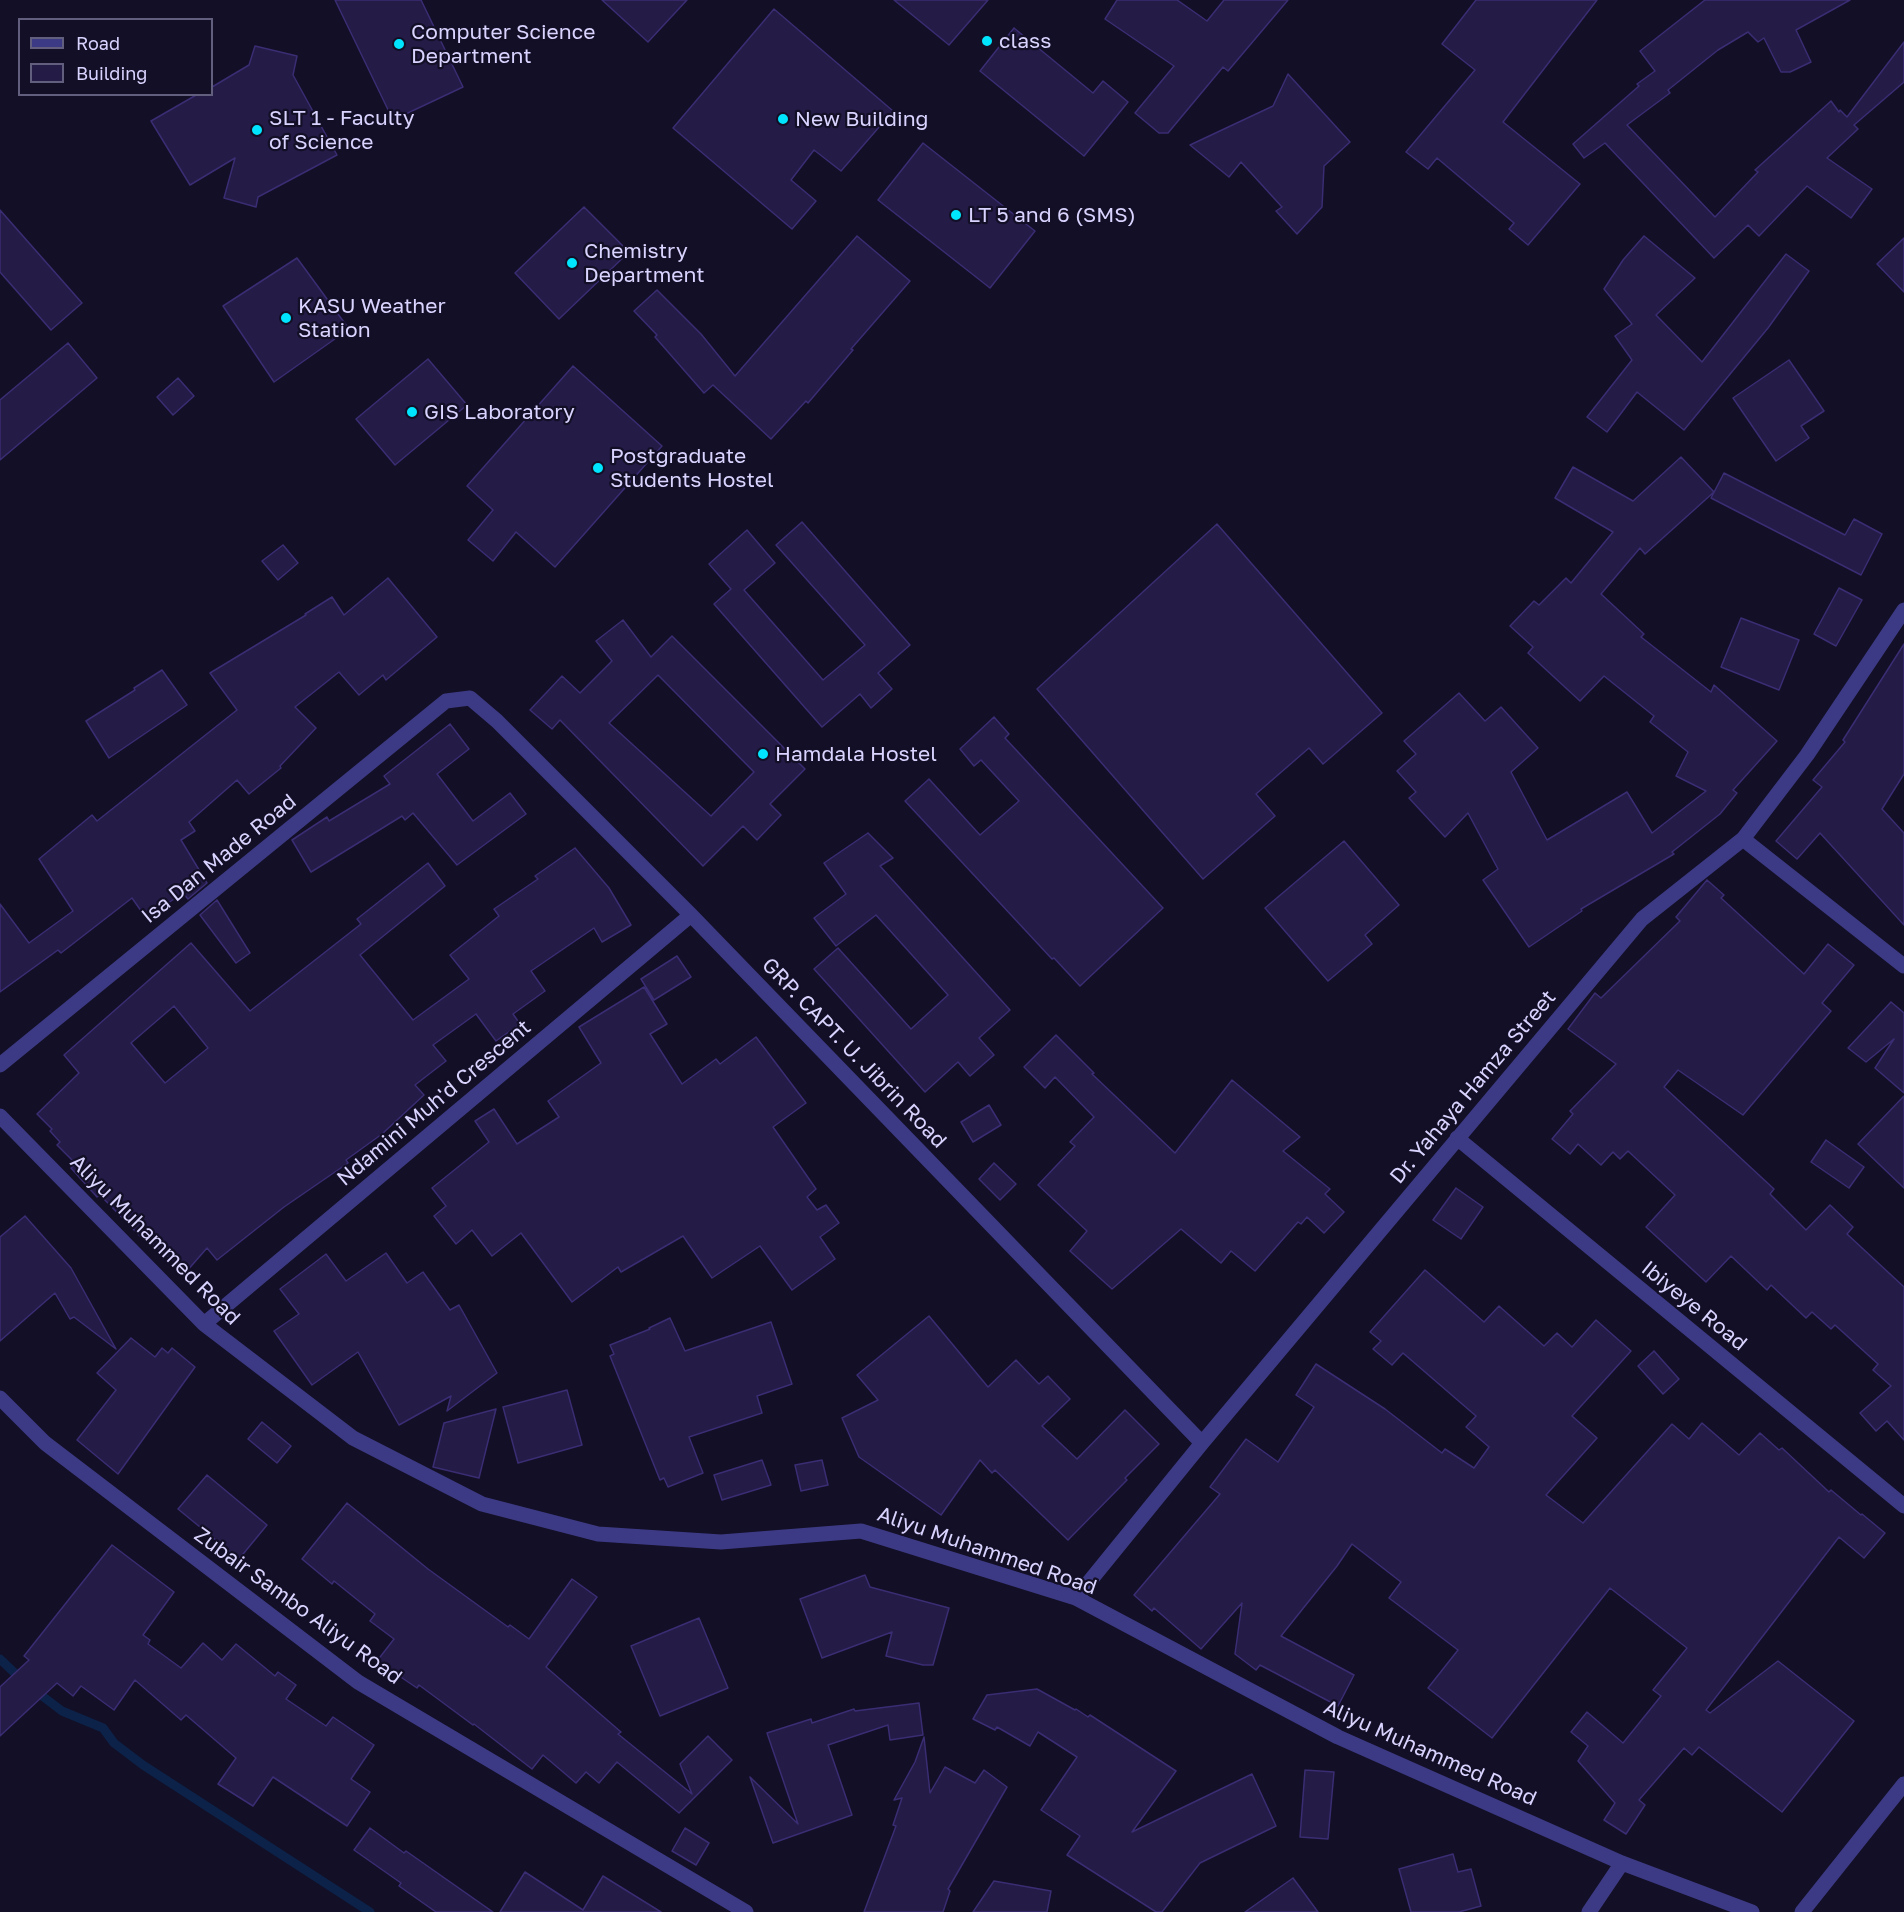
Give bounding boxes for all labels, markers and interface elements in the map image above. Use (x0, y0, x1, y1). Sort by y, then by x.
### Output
legend (18, 18, 213, 96)
place label: Computer Science Department (411, 19, 595, 69)
place label: class (999, 28, 1051, 54)
text: Road (76, 32, 120, 54)
marker: class (980, 34, 994, 48)
marker: Computer Science Department (392, 37, 406, 51)
text: Building (76, 62, 147, 84)
place label: SLT 1 - Faculty of Science (269, 105, 415, 155)
place label: New Building (795, 106, 928, 132)
marker: New Building (776, 112, 790, 126)
marker: SLT 1 - Faculty of Science (250, 123, 264, 137)
place label: LT 5 and 6 (SMS) (968, 202, 1136, 228)
marker: LT 5 and 6 (SMS) (949, 208, 963, 222)
place label: Chemistry Department (584, 238, 705, 288)
marker: Chemistry Department (565, 256, 579, 270)
place label: KASU Weather Station (298, 293, 446, 343)
marker: KASU Weather Station (279, 311, 293, 325)
place label: GIS Laboratory (424, 399, 575, 425)
marker: GIS Laboratory (405, 405, 419, 419)
place label: Postgraduate Students Hostel (610, 443, 774, 493)
marker: Postgraduate Students Hostel (591, 461, 605, 475)
place label: Hamdala Hostel (775, 741, 937, 767)
marker: Hamdala Hostel (756, 747, 770, 761)
street label: Isa Dan Made Road (137, 789, 301, 929)
street label: GRP. CAPT. U. Jibrin Road (756, 953, 952, 1153)
street label: Dr. Yahaya Hamza Street (1385, 985, 1561, 1189)
street label: Ndamini Muh'd Crescent (332, 1015, 536, 1191)
street label: Aliyu Muhammed Road (65, 1150, 245, 1330)
street label: Ibiyeye Road (1636, 1256, 1752, 1356)
street label: Aliyu Muhammed Road (874, 1502, 1100, 1600)
street label: Zubair Sambo Aliyu Road (189, 1522, 407, 1690)
street label: Aliyu Muhammed Road (1320, 1695, 1540, 1811)

